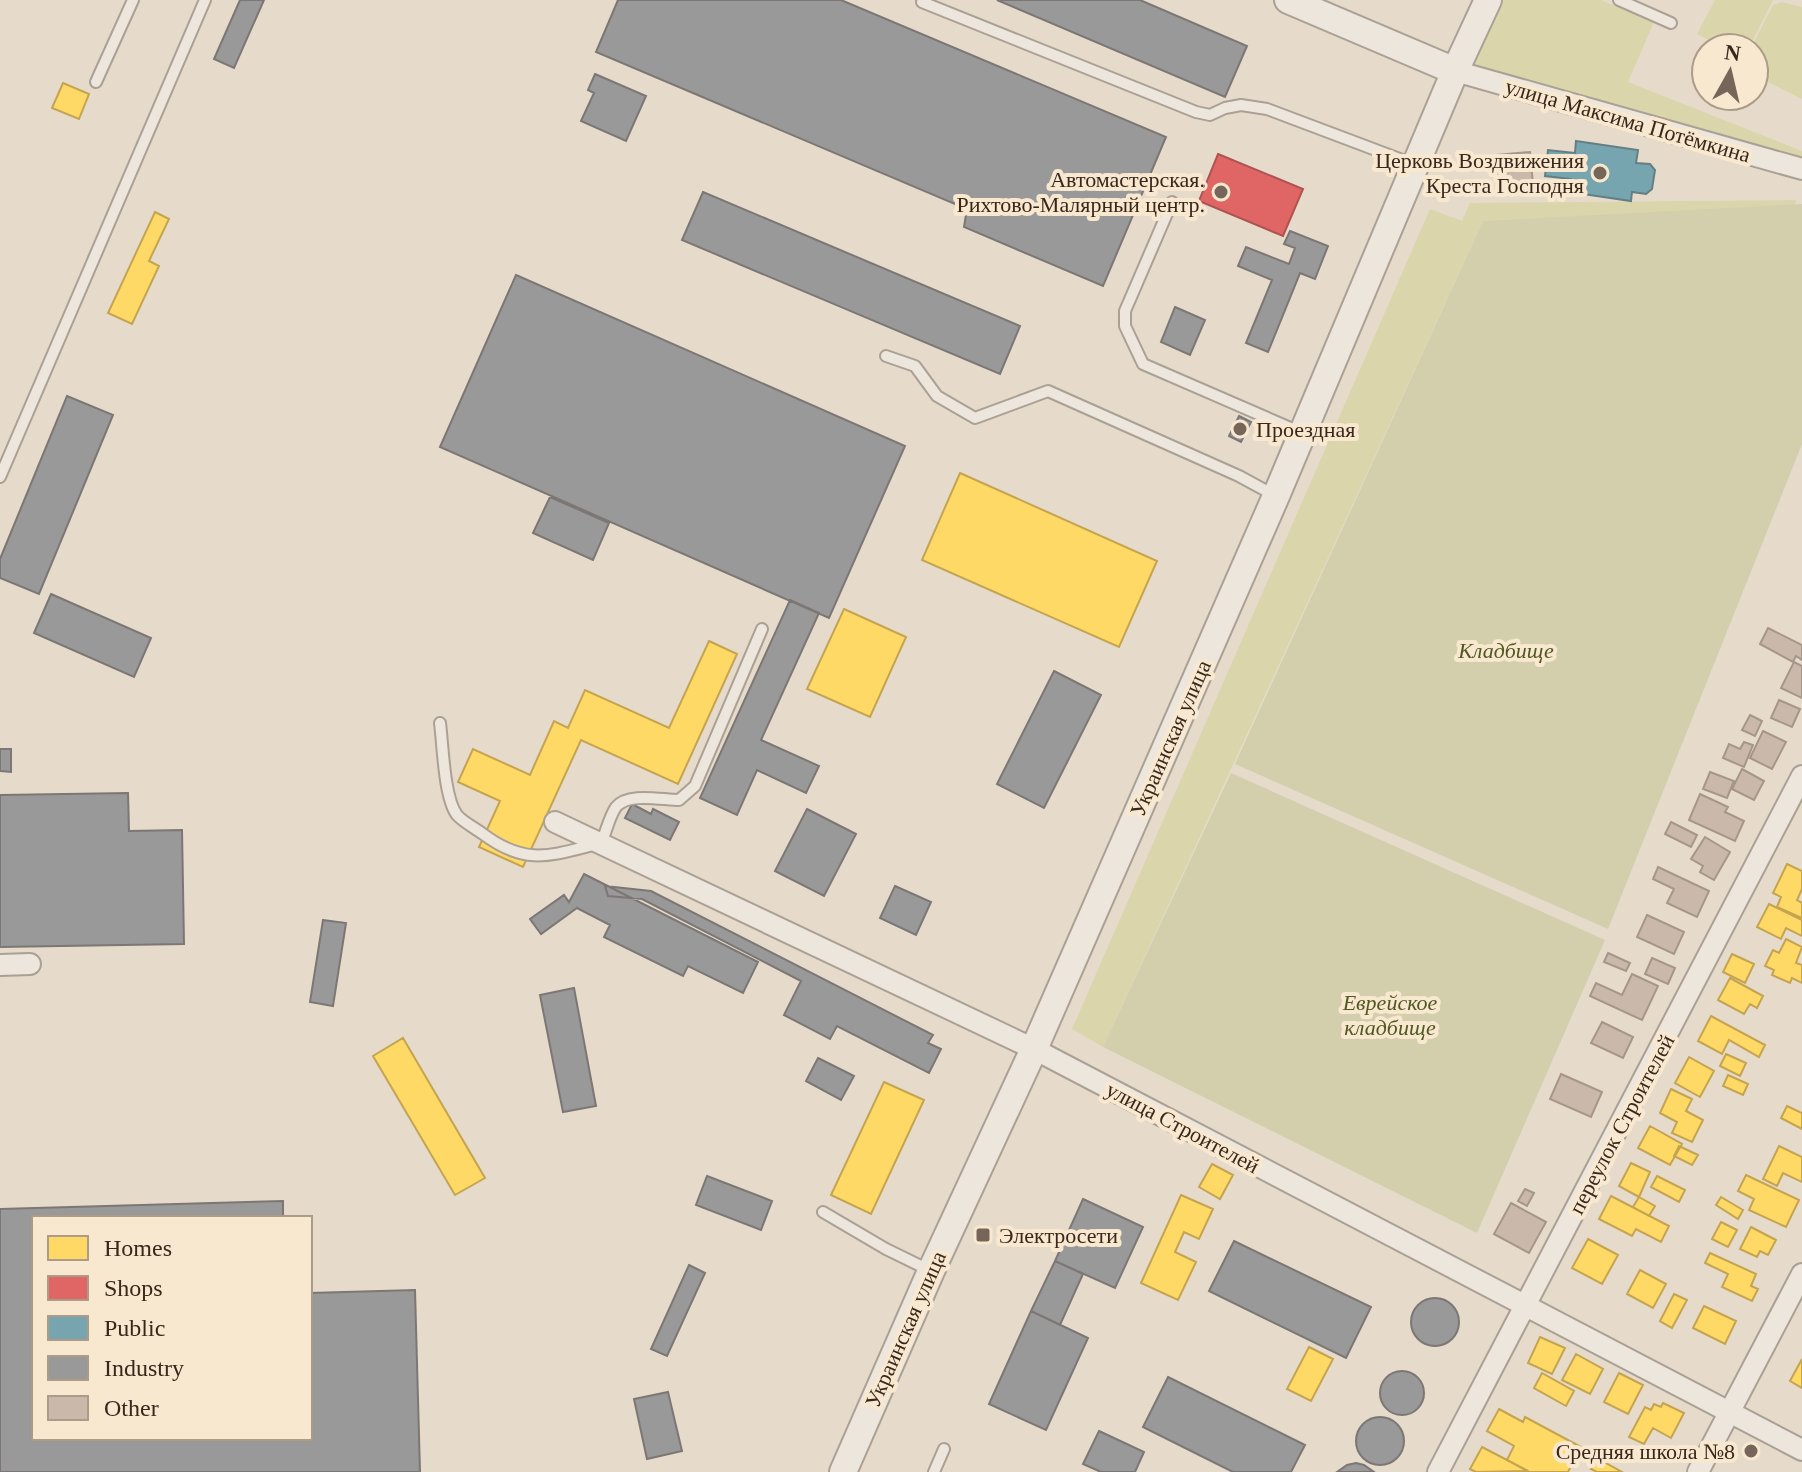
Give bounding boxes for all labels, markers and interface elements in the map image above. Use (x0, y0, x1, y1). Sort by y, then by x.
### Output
north arrow (1690, 32, 1770, 112)
text: N (1723, 39, 1742, 66)
street label: улица Максима Потёмкина (1502, 73, 1753, 168)
place label: Церковь Воздвижения Креста Господня (1375, 148, 1584, 198)
marker: Церковь Воздвижения Креста Господня (1591, 164, 1609, 182)
place label: Автомастерская. Рихтово-Малярный центр. (957, 167, 1205, 217)
marker: Автомастерская. Рихтово-Малярный центр. (1212, 183, 1230, 201)
place label: Проездная (1256, 417, 1355, 442)
marker: Проездная (1231, 420, 1249, 438)
park label: Кладбище (1457, 638, 1554, 663)
street label: Украинская улица (1125, 656, 1216, 820)
park label: Еврейское кладбище (1342, 990, 1438, 1040)
street label: переулок Строителей (1563, 1030, 1680, 1218)
street label: улица Строителей (1102, 1077, 1264, 1178)
legend (32, 1216, 312, 1440)
place label: Электросети (999, 1223, 1118, 1248)
marker: Электросети (974, 1226, 992, 1244)
text: Homes (104, 1235, 172, 1261)
street label: Украинская улица (860, 1247, 951, 1411)
text: Shops (104, 1275, 163, 1301)
text: Public (104, 1315, 165, 1341)
text: Industry (104, 1355, 184, 1381)
text: Other (104, 1395, 159, 1421)
place label: Средняя школа №8 (1556, 1439, 1735, 1464)
marker: Средняя школа №8 (1742, 1442, 1760, 1460)

